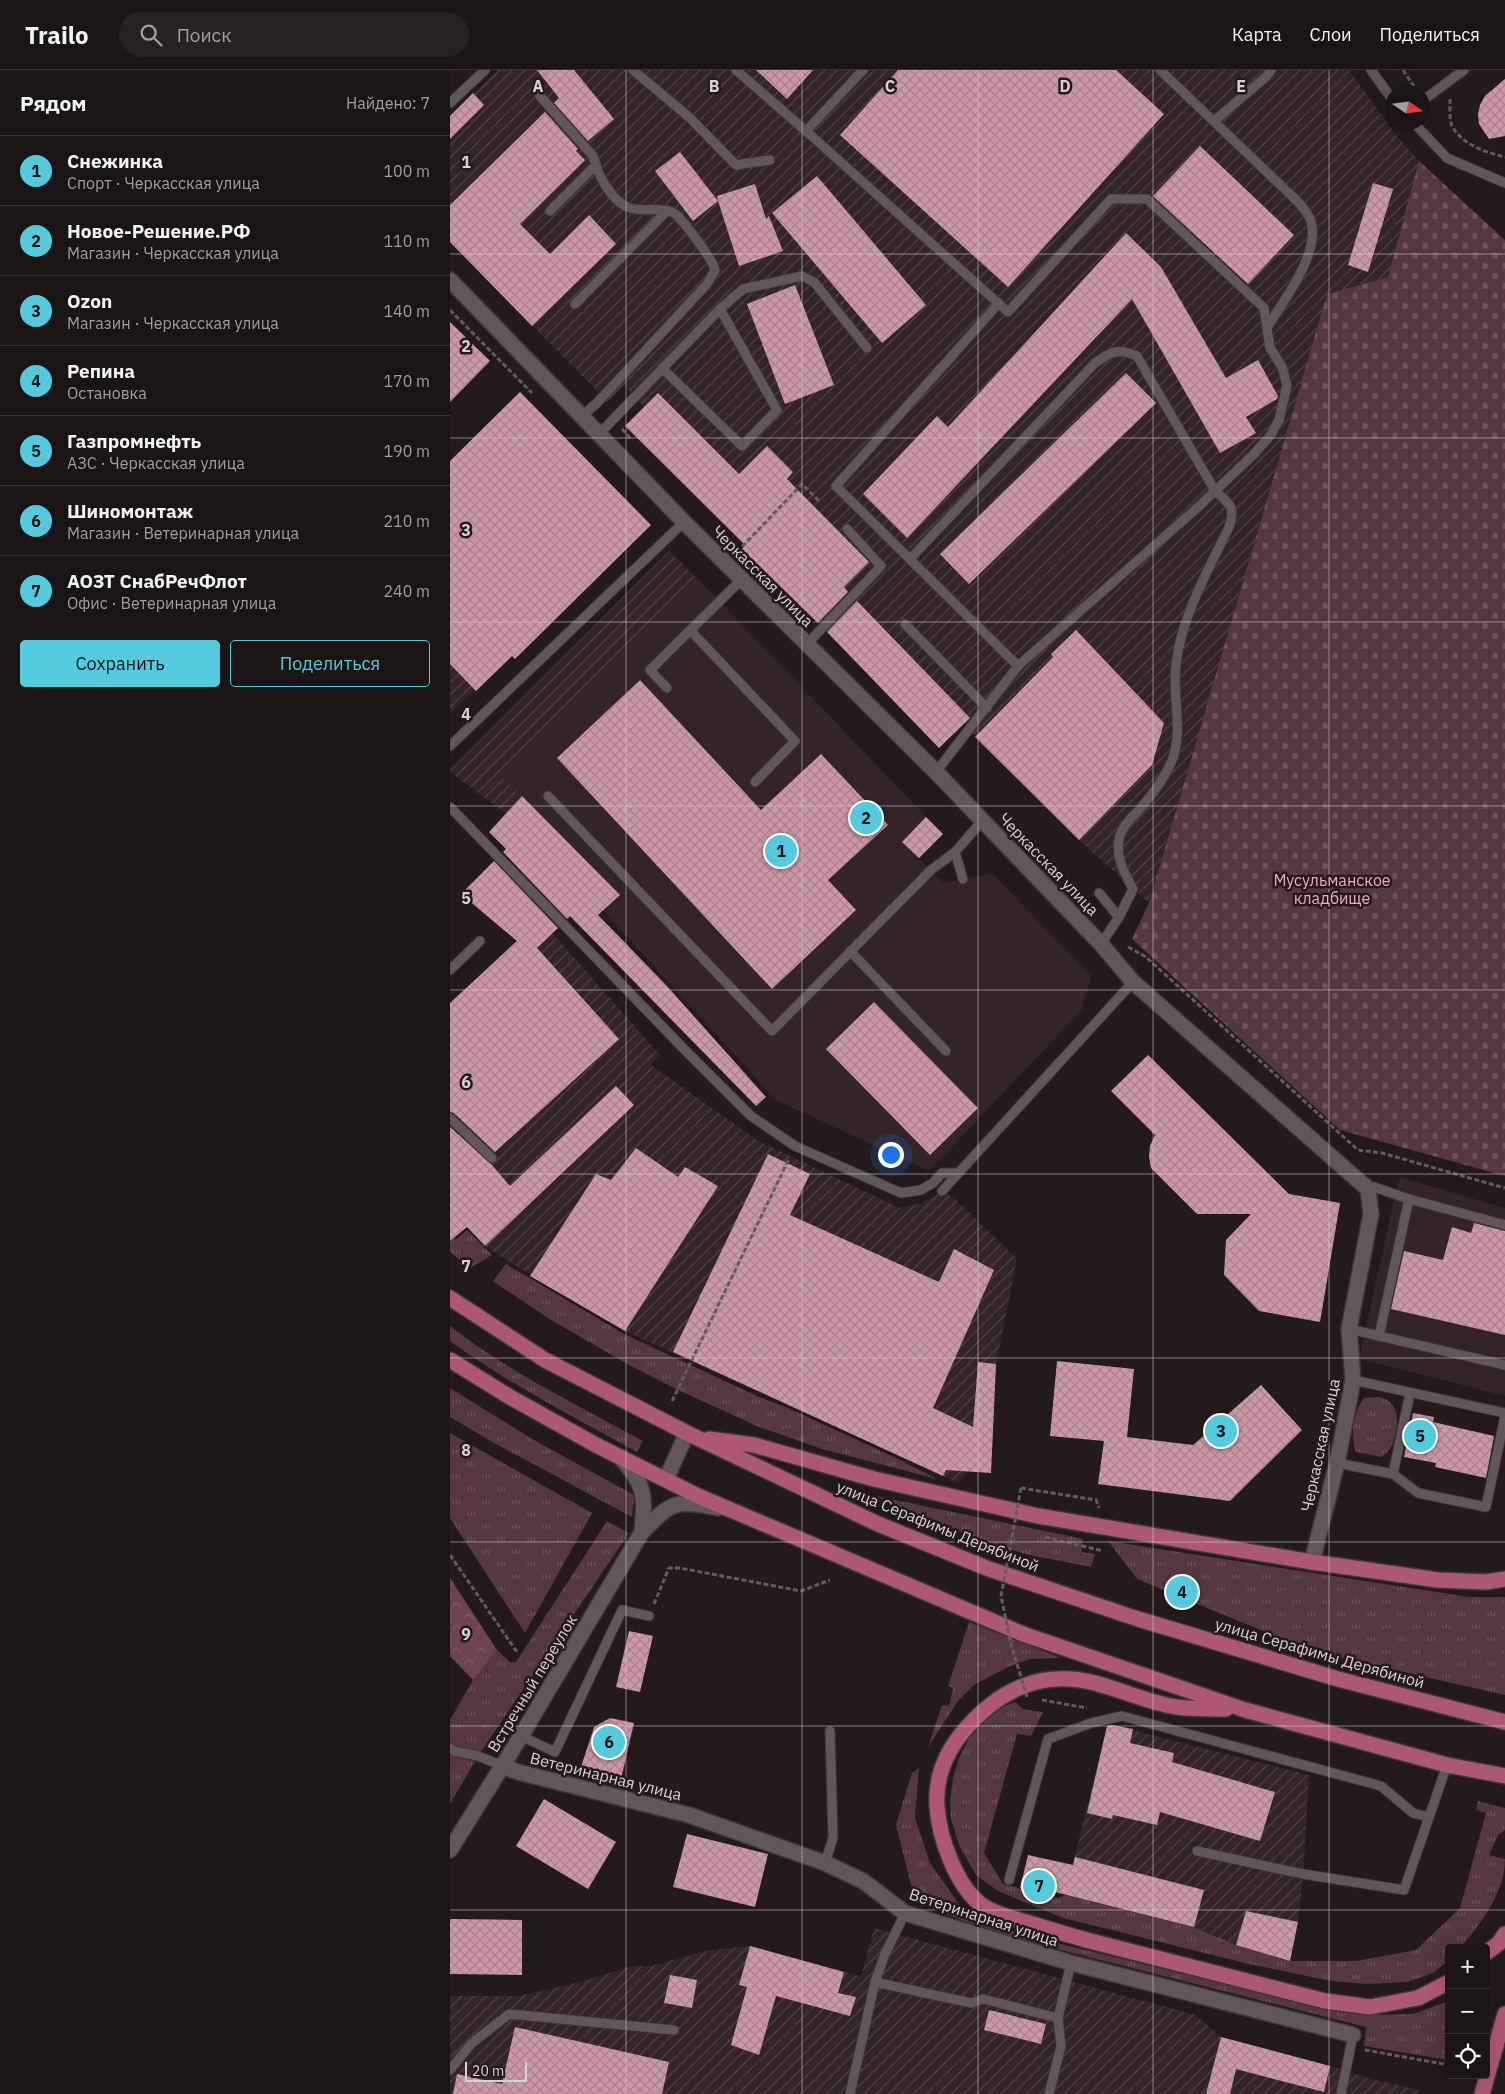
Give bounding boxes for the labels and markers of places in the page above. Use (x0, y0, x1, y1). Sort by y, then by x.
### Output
pin: 2 (850, 799, 882, 837)
pin: 1 (765, 832, 797, 870)
pin: 3 (1205, 1412, 1237, 1450)
pin: 5 (1404, 1417, 1436, 1455)
pin: 4 (1166, 1573, 1198, 1611)
pin: 6 (593, 1723, 625, 1761)
pin: 7 (1023, 1867, 1055, 1905)

